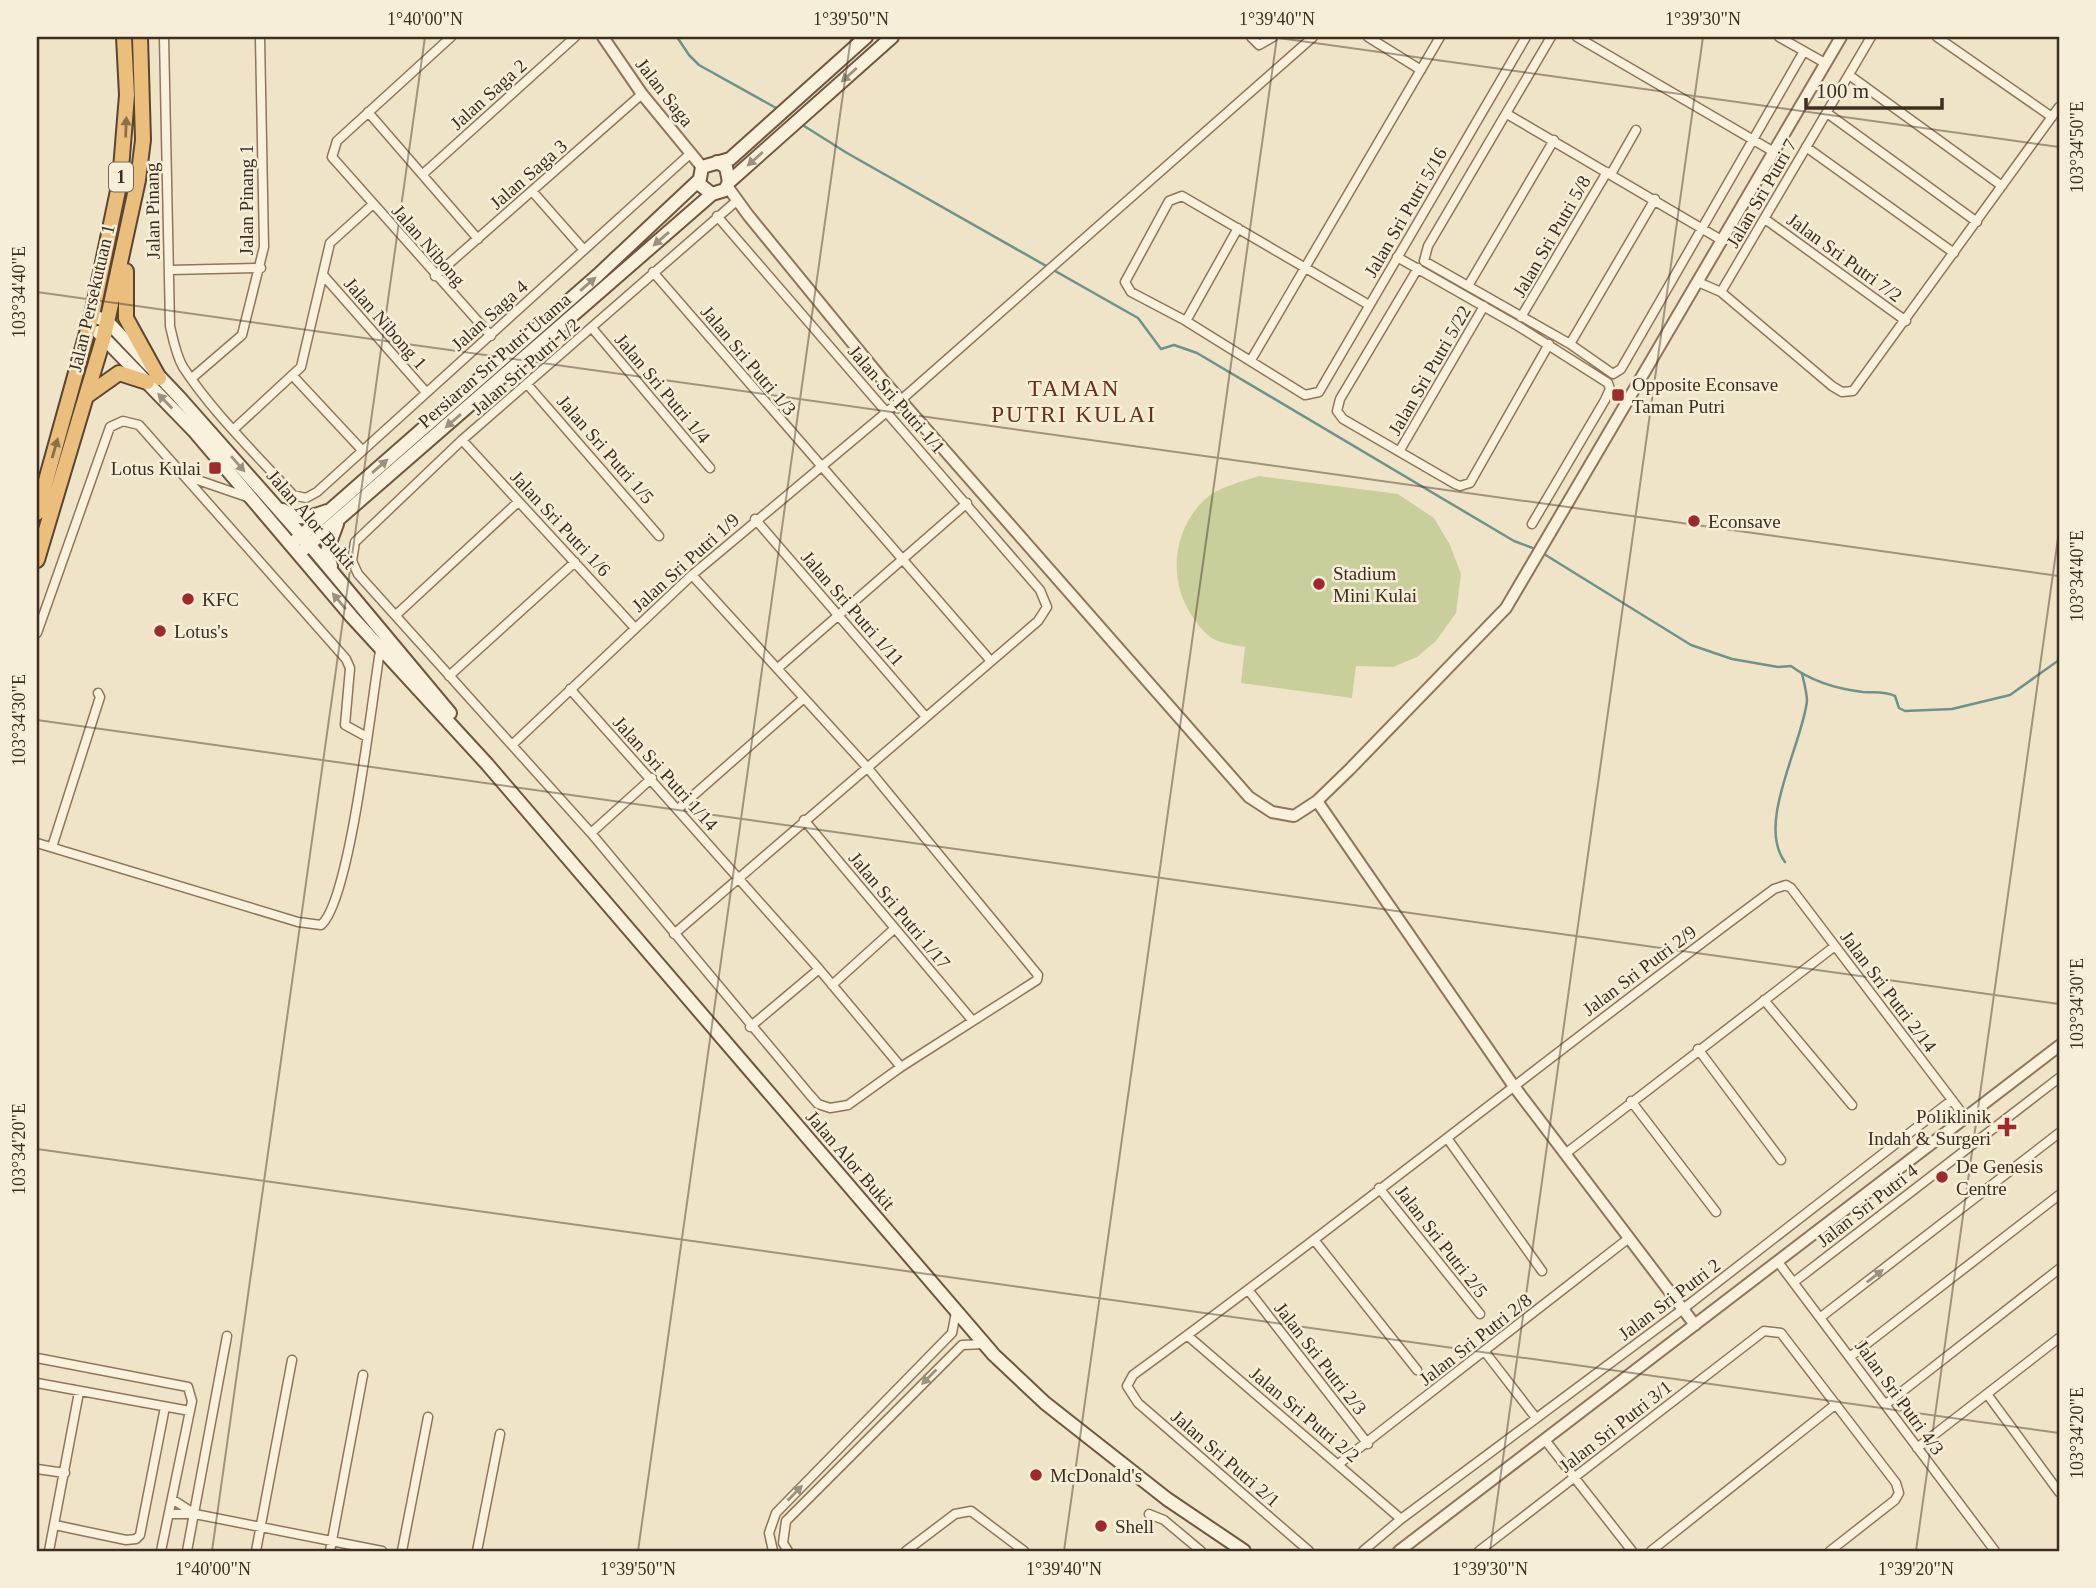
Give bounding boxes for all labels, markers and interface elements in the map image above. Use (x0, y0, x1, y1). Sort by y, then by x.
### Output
text: 1°40'00"N (387, 9, 463, 29)
text: 1°39'50"N (813, 9, 889, 29)
text: 1°39'40"N (1239, 9, 1315, 29)
text: 1°39'30"N (1665, 9, 1741, 29)
street label: Jalan Saga (631, 54, 698, 131)
street label: Jalan Saga 2 (446, 55, 531, 134)
scale bar (1806, 66, 1942, 110)
one-way arrow (840, 67, 858, 83)
text: 100 m (1816, 79, 1869, 103)
text: 103°34'50"E (2067, 101, 2087, 193)
one-way arrow (120, 116, 131, 138)
street label: Jalan Saga 3 (486, 135, 571, 213)
street label: Jalan Sri Putri 7 (1722, 135, 1801, 251)
street label: Jalan Sri Putri 5/16 (1360, 144, 1451, 281)
street label: Jalan Pinang 1 (236, 145, 257, 255)
one-way arrow (746, 151, 764, 167)
road number: 1 (109, 162, 133, 192)
street label: Jalan Pinang (141, 162, 164, 259)
street label: Jalan Sri Putri 5/8 (1508, 172, 1595, 301)
street label: Jalan Nibong (388, 200, 470, 291)
street label: Jalan Sri Putri 7/2 (1783, 209, 1906, 306)
street label: Jalan Persekutuan 1 (64, 222, 119, 374)
one-way arrow (652, 231, 670, 247)
text: 103°34'40"E (9, 246, 29, 338)
street label: Jalan Nibong 1 (340, 273, 431, 374)
street label: Jalan Saga 4 (447, 275, 532, 355)
one-way arrow (579, 277, 596, 292)
street label: Persiaran Sri Putri Utama (414, 288, 575, 432)
street label: Jalan Sri Putri 1/3 (697, 301, 801, 419)
street label: Jalan Sri Putri 5/22 (1384, 302, 1475, 439)
street label: Jalan Sri Putri 1/2 (467, 314, 584, 419)
street label: Jalan Sri Putri 1/4 (611, 329, 715, 448)
street label: Jalan Sri Putri 1/1 (844, 341, 949, 458)
place label: Opposite Econsave Taman Putri (1632, 374, 1778, 417)
district label: TAMAN PUTRI KULAI (991, 376, 1157, 427)
marker: Opposite Econsave Taman Putri (1610, 387, 1626, 403)
street label: Jalan Sri Putri 1/5 (553, 391, 658, 508)
one-way arrow (158, 393, 174, 410)
one-way arrow (444, 413, 462, 429)
one-way arrow (51, 437, 61, 458)
one-way arrow (230, 455, 246, 473)
place label: Lotus Kulai (111, 458, 201, 479)
one-way arrow (371, 459, 388, 474)
marker: Lotus Kulai (207, 460, 223, 476)
street label: Jalan Alor Bukit (263, 465, 361, 574)
street label: Jalan Sri Putri 1/6 (506, 466, 615, 580)
street label: Jalan Sri Putri 1/9 (628, 509, 743, 616)
place label: Econsave (1708, 511, 1781, 532)
marker: Econsave (1686, 513, 1702, 529)
text: 103°34'40"E (2067, 530, 2087, 622)
street label: Jalan Sri Putri 1/11 (797, 547, 908, 670)
place label: Stadium Mini Kulai (1333, 563, 1417, 606)
marker: Stadium Mini Kulai (1311, 576, 1327, 592)
place label: KFC (202, 589, 239, 610)
marker: KFC (180, 591, 196, 607)
one-way arrow (331, 593, 346, 611)
place label: Lotus's (174, 621, 228, 642)
marker: Lotus's (152, 623, 168, 639)
text: 103°34'30"E (9, 674, 29, 766)
street label: Jalan Sri Putri 1/14 (609, 712, 723, 835)
street label: Jalan Sri Putri 1/17 (845, 848, 955, 973)
street label: Jalan Sri Putri 2/9 (1578, 921, 1700, 1020)
street label: Jalan Sri Putri 2/14 (1836, 927, 1941, 1056)
text: 103°34'30"E (2067, 958, 2087, 1050)
text: 103°34'20"E (9, 1103, 29, 1195)
street label: Jalan Alor Bukit (802, 1106, 900, 1215)
place label: Poliklinik Indah & Surgeri (1868, 1106, 1991, 1149)
marker: Poliklinik Indah & Surgeri (1997, 1117, 2017, 1137)
place label: De Genesis Centre (1956, 1156, 2043, 1199)
street label: Jalan Sri Putri 4 (1813, 1159, 1922, 1251)
marker: De Genesis Centre (1934, 1169, 1950, 1185)
street label: Jalan Sri Putri 2/5 (1391, 1181, 1492, 1302)
street label: Jalan Sri Putri 2 (1614, 1254, 1724, 1344)
one-way arrow (1866, 1268, 1884, 1283)
street label: Jalan Sri Putri 2/8 (1415, 1289, 1536, 1390)
street label: Jalan Sri Putri 2/3 (1270, 1298, 1371, 1419)
street label: Jalan Sri Putri 4/3 (1851, 1336, 1948, 1459)
street label: Jalan Sri Putri 2/2 (1246, 1362, 1364, 1466)
one-way arrow (921, 1369, 938, 1386)
street label: Jalan Sri Putri 3/1 (1555, 1376, 1676, 1477)
text: 103°34'20"E (2067, 1387, 2087, 1479)
street label: Jalan Sri Putri 2/1 (1167, 1406, 1284, 1511)
place label: McDonald's (1050, 1465, 1142, 1486)
marker: McDonald's (1028, 1467, 1044, 1483)
one-way arrow (787, 1485, 803, 1502)
place label: Shell (1115, 1516, 1154, 1537)
marker: Shell (1093, 1518, 1109, 1534)
text: 1°40'00"N (175, 1559, 251, 1579)
text: 1°39'50"N (600, 1559, 676, 1579)
text: 1°39'40"N (1026, 1559, 1102, 1579)
text: 1°39'30"N (1452, 1559, 1528, 1579)
text: 1°39'20"N (1878, 1559, 1954, 1579)

